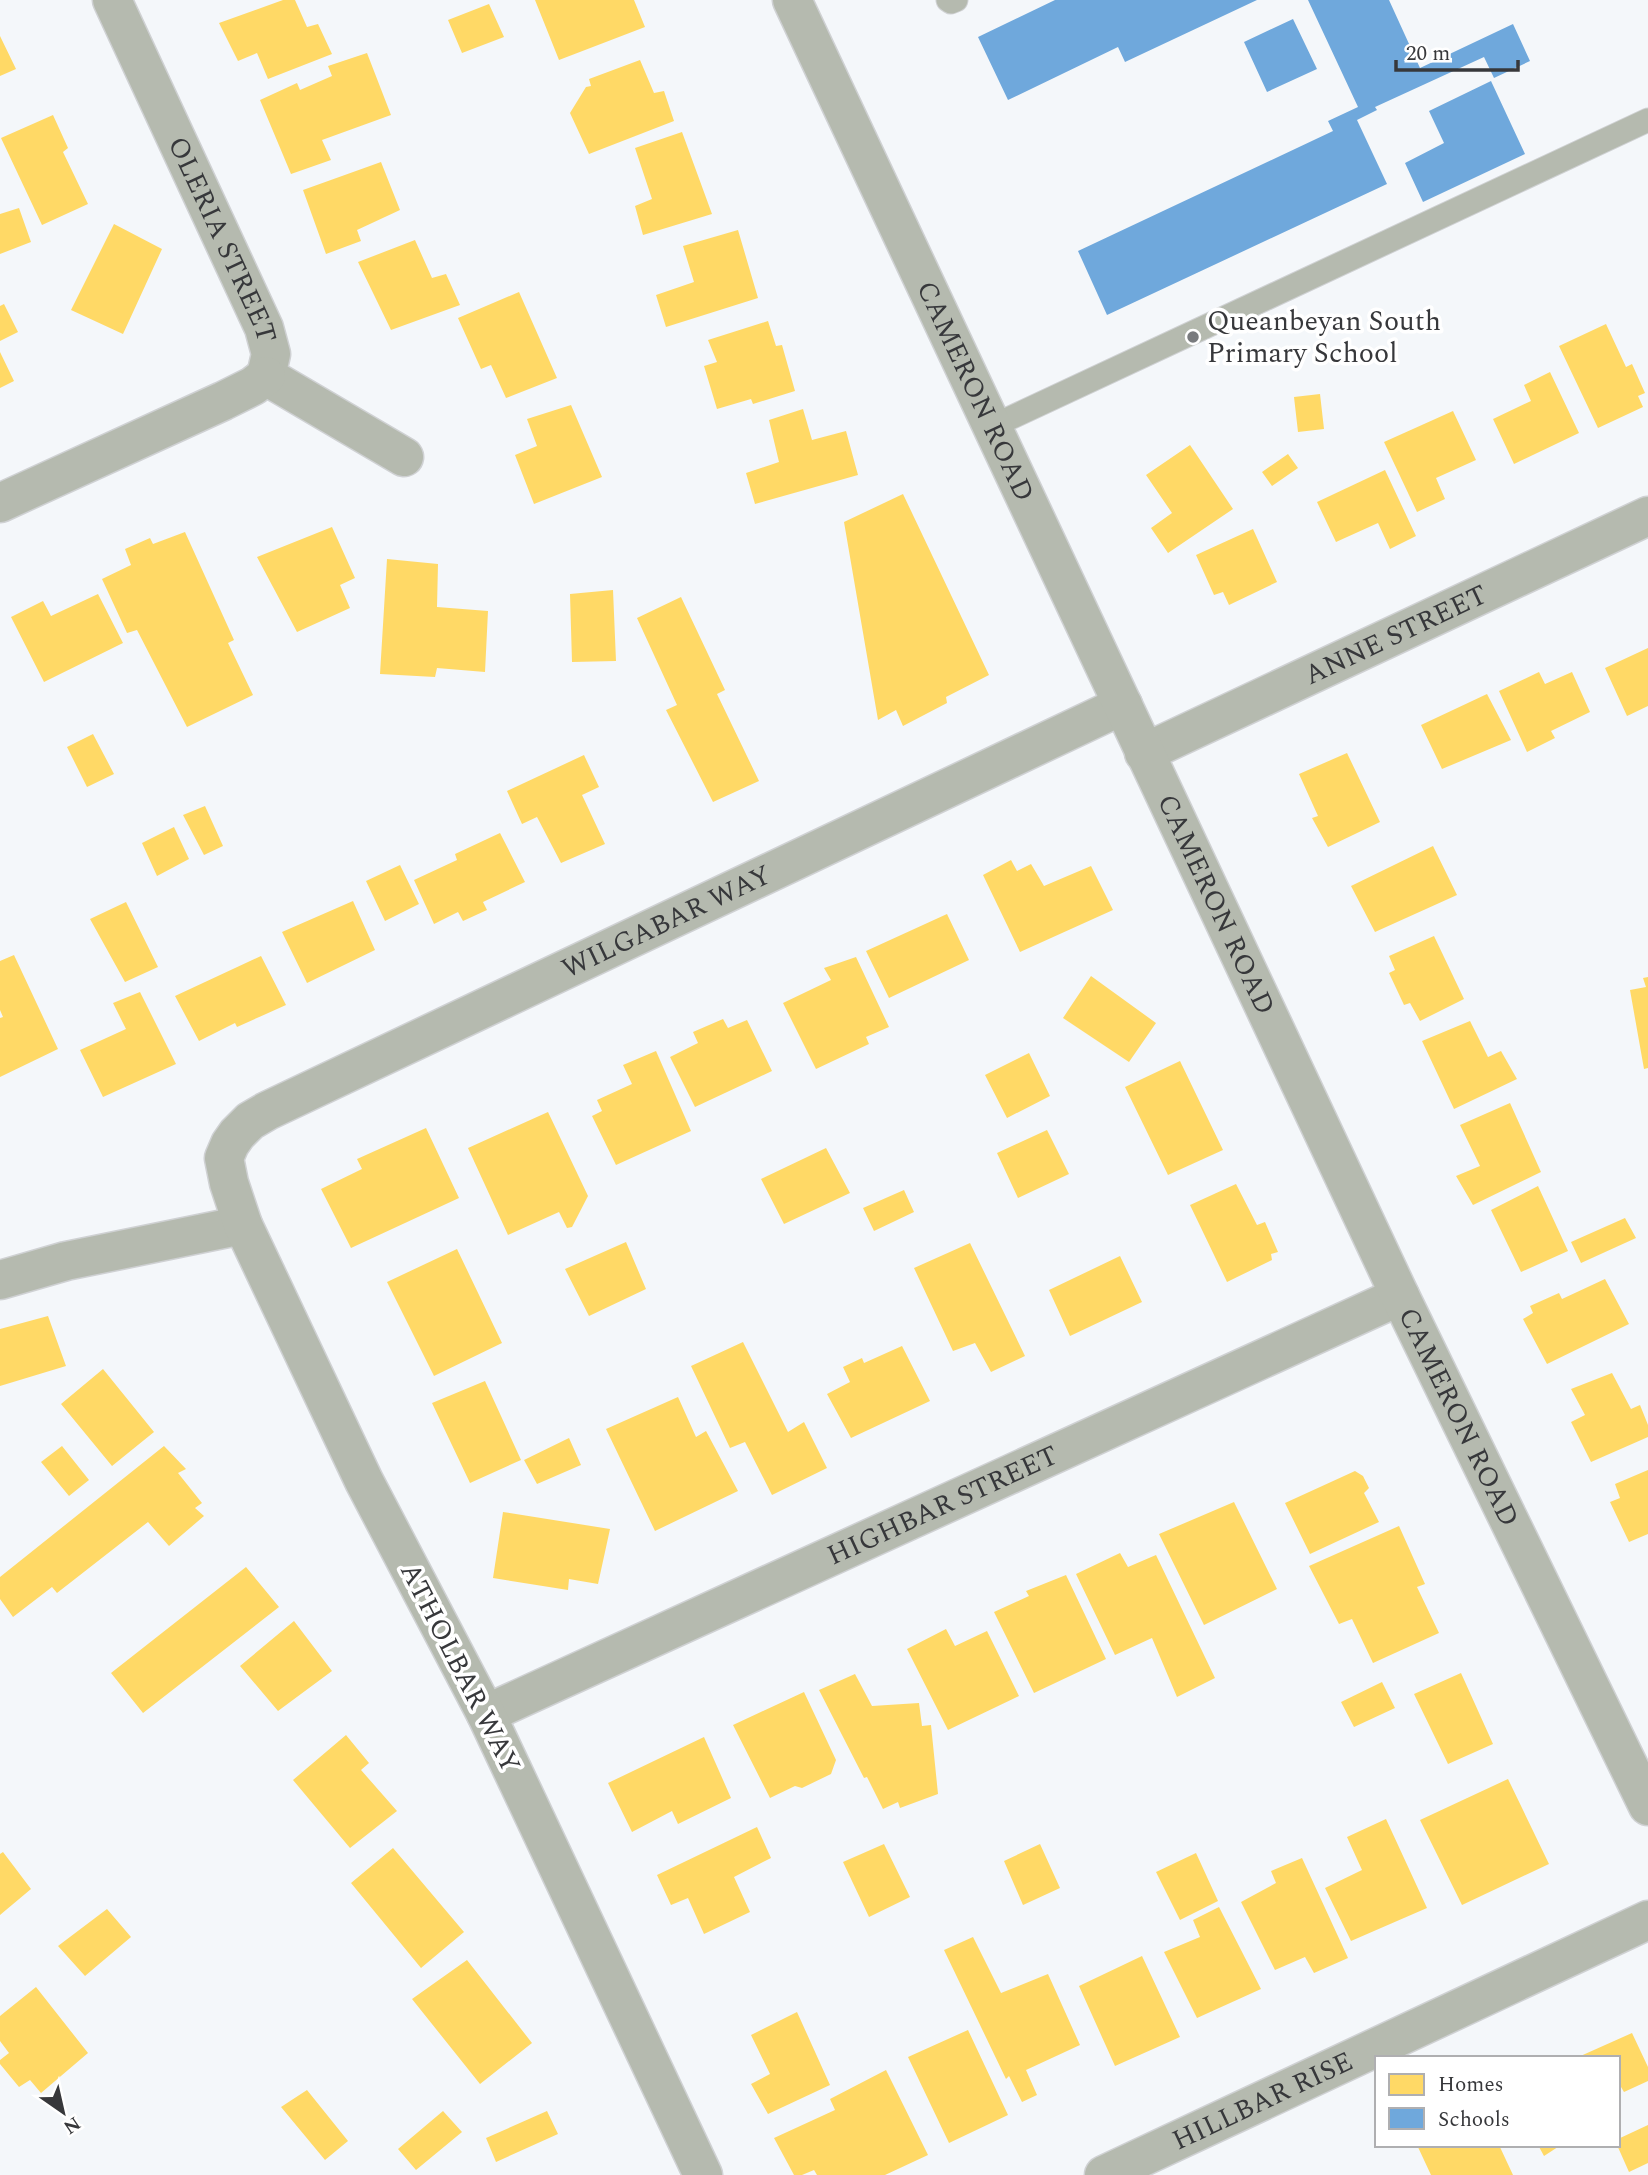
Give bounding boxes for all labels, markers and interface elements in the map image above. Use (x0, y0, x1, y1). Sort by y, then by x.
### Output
scale bar (1396, 28, 1518, 72)
text: 20 m (1406, 38, 1450, 70)
street label: OLERIA STREET (157, 129, 288, 347)
street label: CAMERON ROAD (905, 274, 1046, 509)
place label: Queanbeyan South Primary School (1207, 300, 1441, 375)
marker: Queanbeyan South Primary School (1185, 329, 1201, 345)
street label: ANNE STREET (1297, 573, 1494, 696)
street label: CAMERON ROAD (1146, 787, 1287, 1022)
street label: WILGABAR WAY (554, 853, 778, 990)
street label: CAMERON ROAD (1387, 1300, 1530, 1534)
street label: HIGHBAR STREET (820, 1434, 1065, 1577)
street label: ATHOLBAR WAY (388, 1555, 532, 1781)
street label: HILLBAR RISE (1165, 2040, 1360, 2162)
legend (1375, 2056, 1620, 2147)
text: Homes (1438, 2069, 1504, 2101)
north arrow (28, 2077, 98, 2147)
text: Schools (1438, 2104, 1510, 2136)
text: N (57, 2108, 86, 2141)

